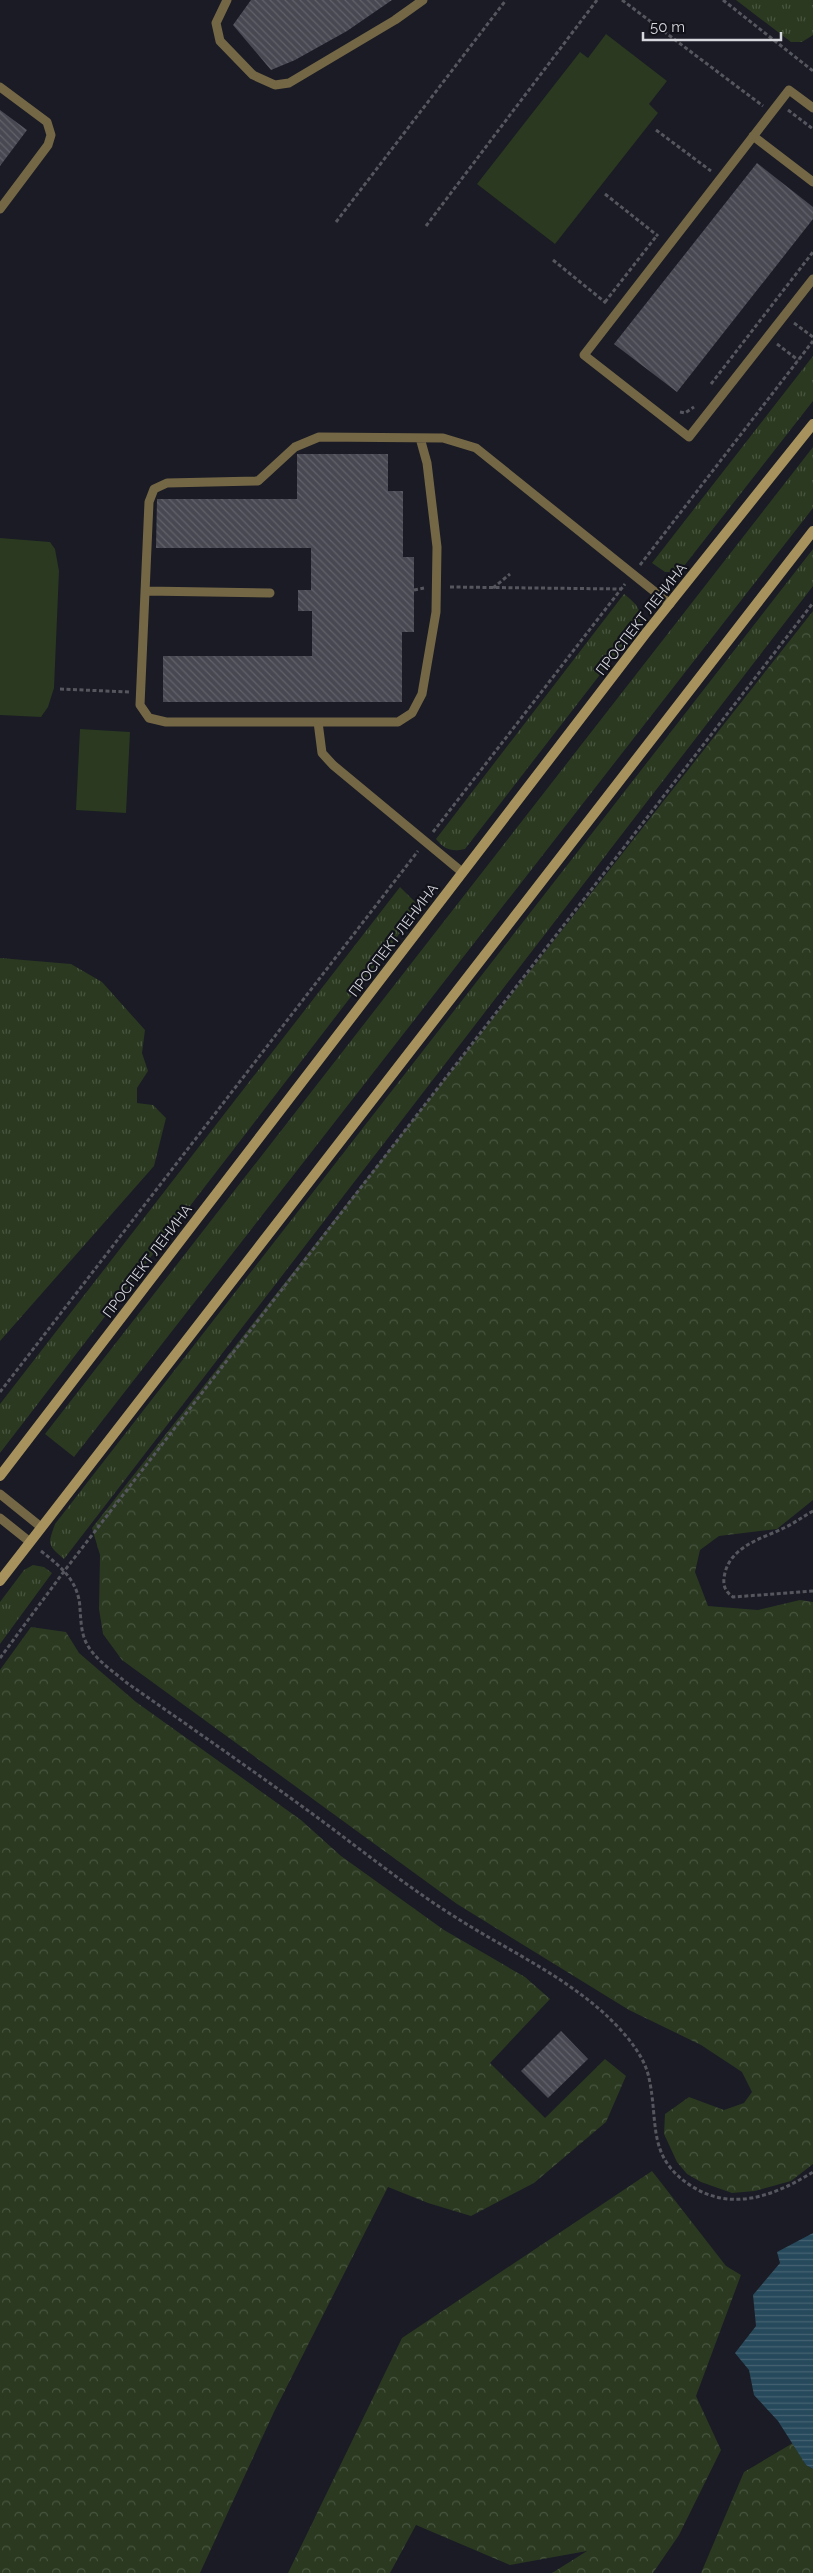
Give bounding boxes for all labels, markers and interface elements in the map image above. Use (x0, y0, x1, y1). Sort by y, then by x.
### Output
scale bar (643, 10, 780, 42)
text: 50 m (650, 18, 685, 36)
street label: ПРОСПЕКТ ЛЕНИНА (592, 560, 690, 678)
street label: ПРОСПЕКТ ЛЕНИНА (345, 880, 441, 1000)
street label: ПРОСПЕКТ ЛЕНИНА (99, 1201, 195, 1321)

